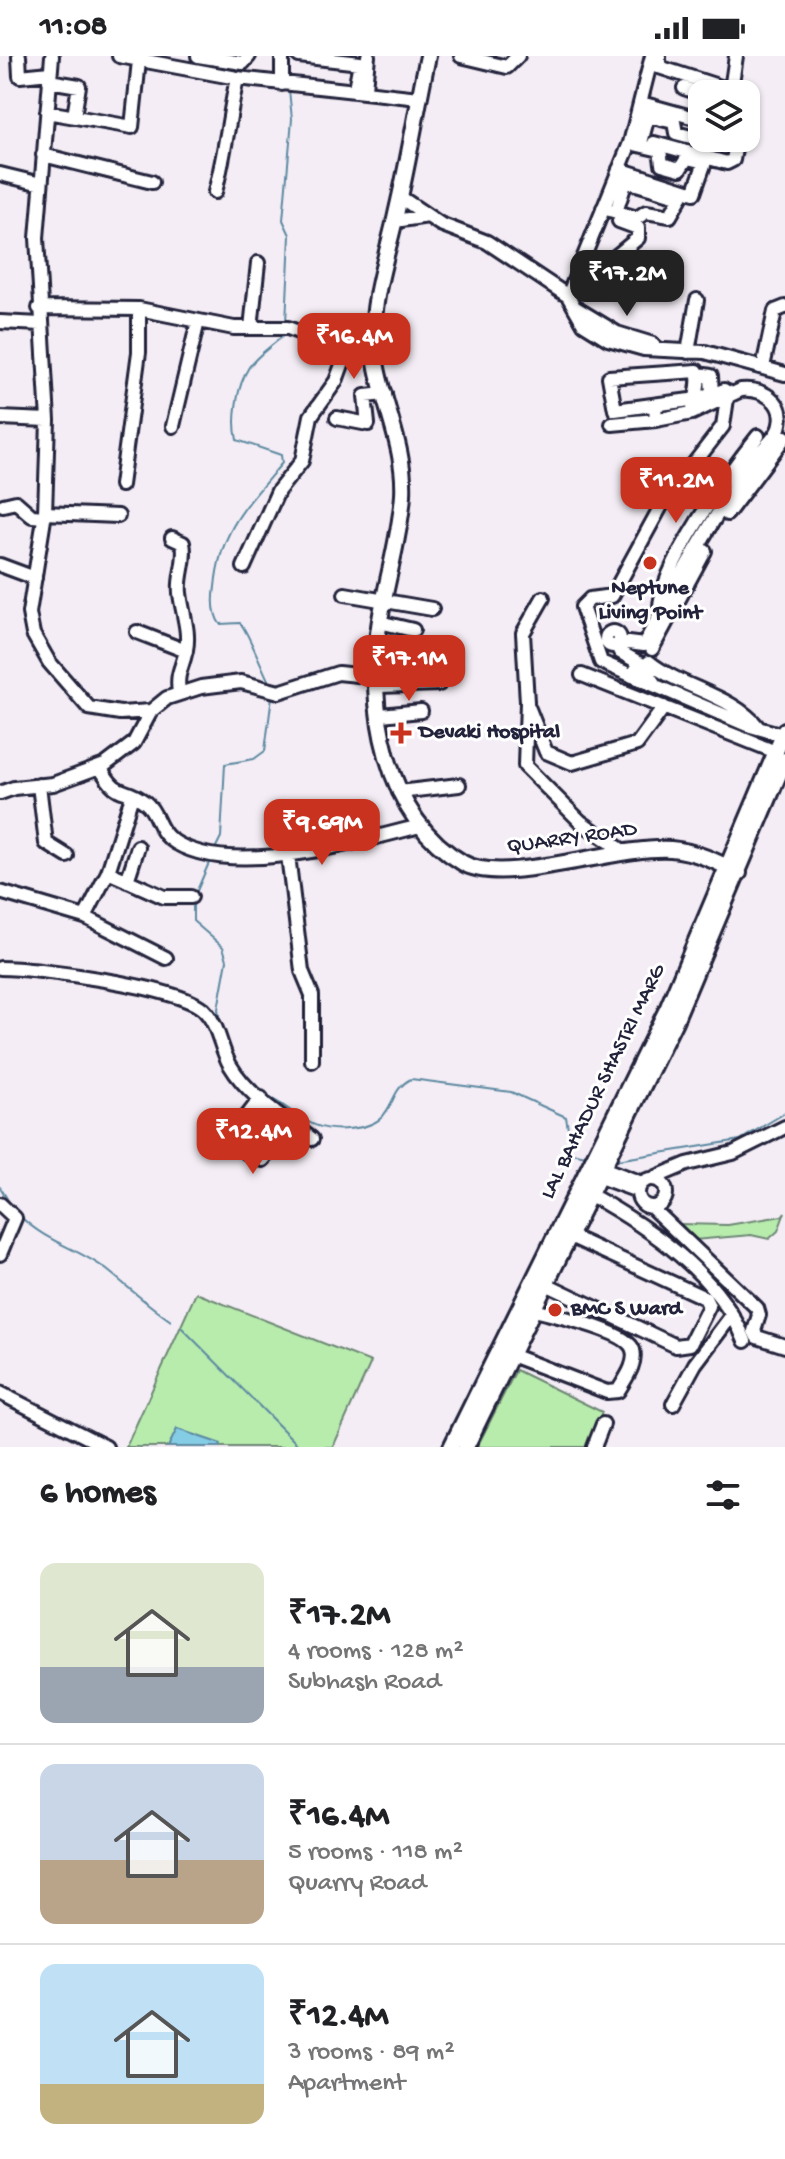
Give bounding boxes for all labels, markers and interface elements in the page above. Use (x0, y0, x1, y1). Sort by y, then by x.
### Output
text: 11:08 (40, 11, 107, 46)
map controls (688, 80, 760, 152)
button: layers (688, 80, 760, 152)
pin: ₹17.2M (562, 250, 692, 318)
text: ₹17.2M (588, 260, 666, 291)
pin: ₹16.4M (289, 313, 419, 381)
text: ₹16.4M (315, 323, 393, 354)
pin: ₹11.2M (611, 457, 741, 525)
text: ₹11.2M (639, 467, 713, 498)
marker: Neptune Living Point (641, 554, 659, 572)
place label: Neptune Living Point (598, 576, 704, 627)
pin: ₹17.1M (344, 635, 474, 703)
text: ₹17.1M (371, 645, 447, 676)
place label: Devaki Hospital (417, 720, 560, 746)
marker: Devaki Hospital (390, 722, 412, 744)
pin: ₹9.69M (257, 799, 387, 867)
text: ₹9.69M (282, 809, 362, 840)
street label: QUARRY ROAD (505, 817, 639, 861)
street label: LAL BAHADUR SHASTRI MARG (536, 959, 673, 1204)
pin: ₹12.4M (188, 1108, 318, 1176)
text: ₹12.4M (215, 1118, 291, 1149)
place label: BMC S Ward (570, 1297, 684, 1323)
marker: BMC S Ward (546, 1301, 564, 1319)
icon: filters (701, 1473, 745, 1517)
text: 6 homes (40, 1475, 155, 1515)
icon: home (104, 1595, 200, 1691)
text: ₹17.2M (288, 1597, 390, 1637)
text: 4 rooms · 128 m² (288, 1637, 464, 1668)
text: Subhash Road (288, 1668, 441, 1699)
icon: home (104, 1796, 200, 1892)
text: ₹16.4M (288, 1798, 389, 1838)
text: 5 rooms · 118 m² (288, 1838, 463, 1869)
text: Quarry Road (288, 1869, 426, 1900)
icon: home (104, 1996, 200, 2092)
text: ₹12.4M (288, 1998, 388, 2038)
text: 3 rooms · 89 m² (288, 2038, 455, 2069)
text: Apartment (288, 2069, 405, 2100)

